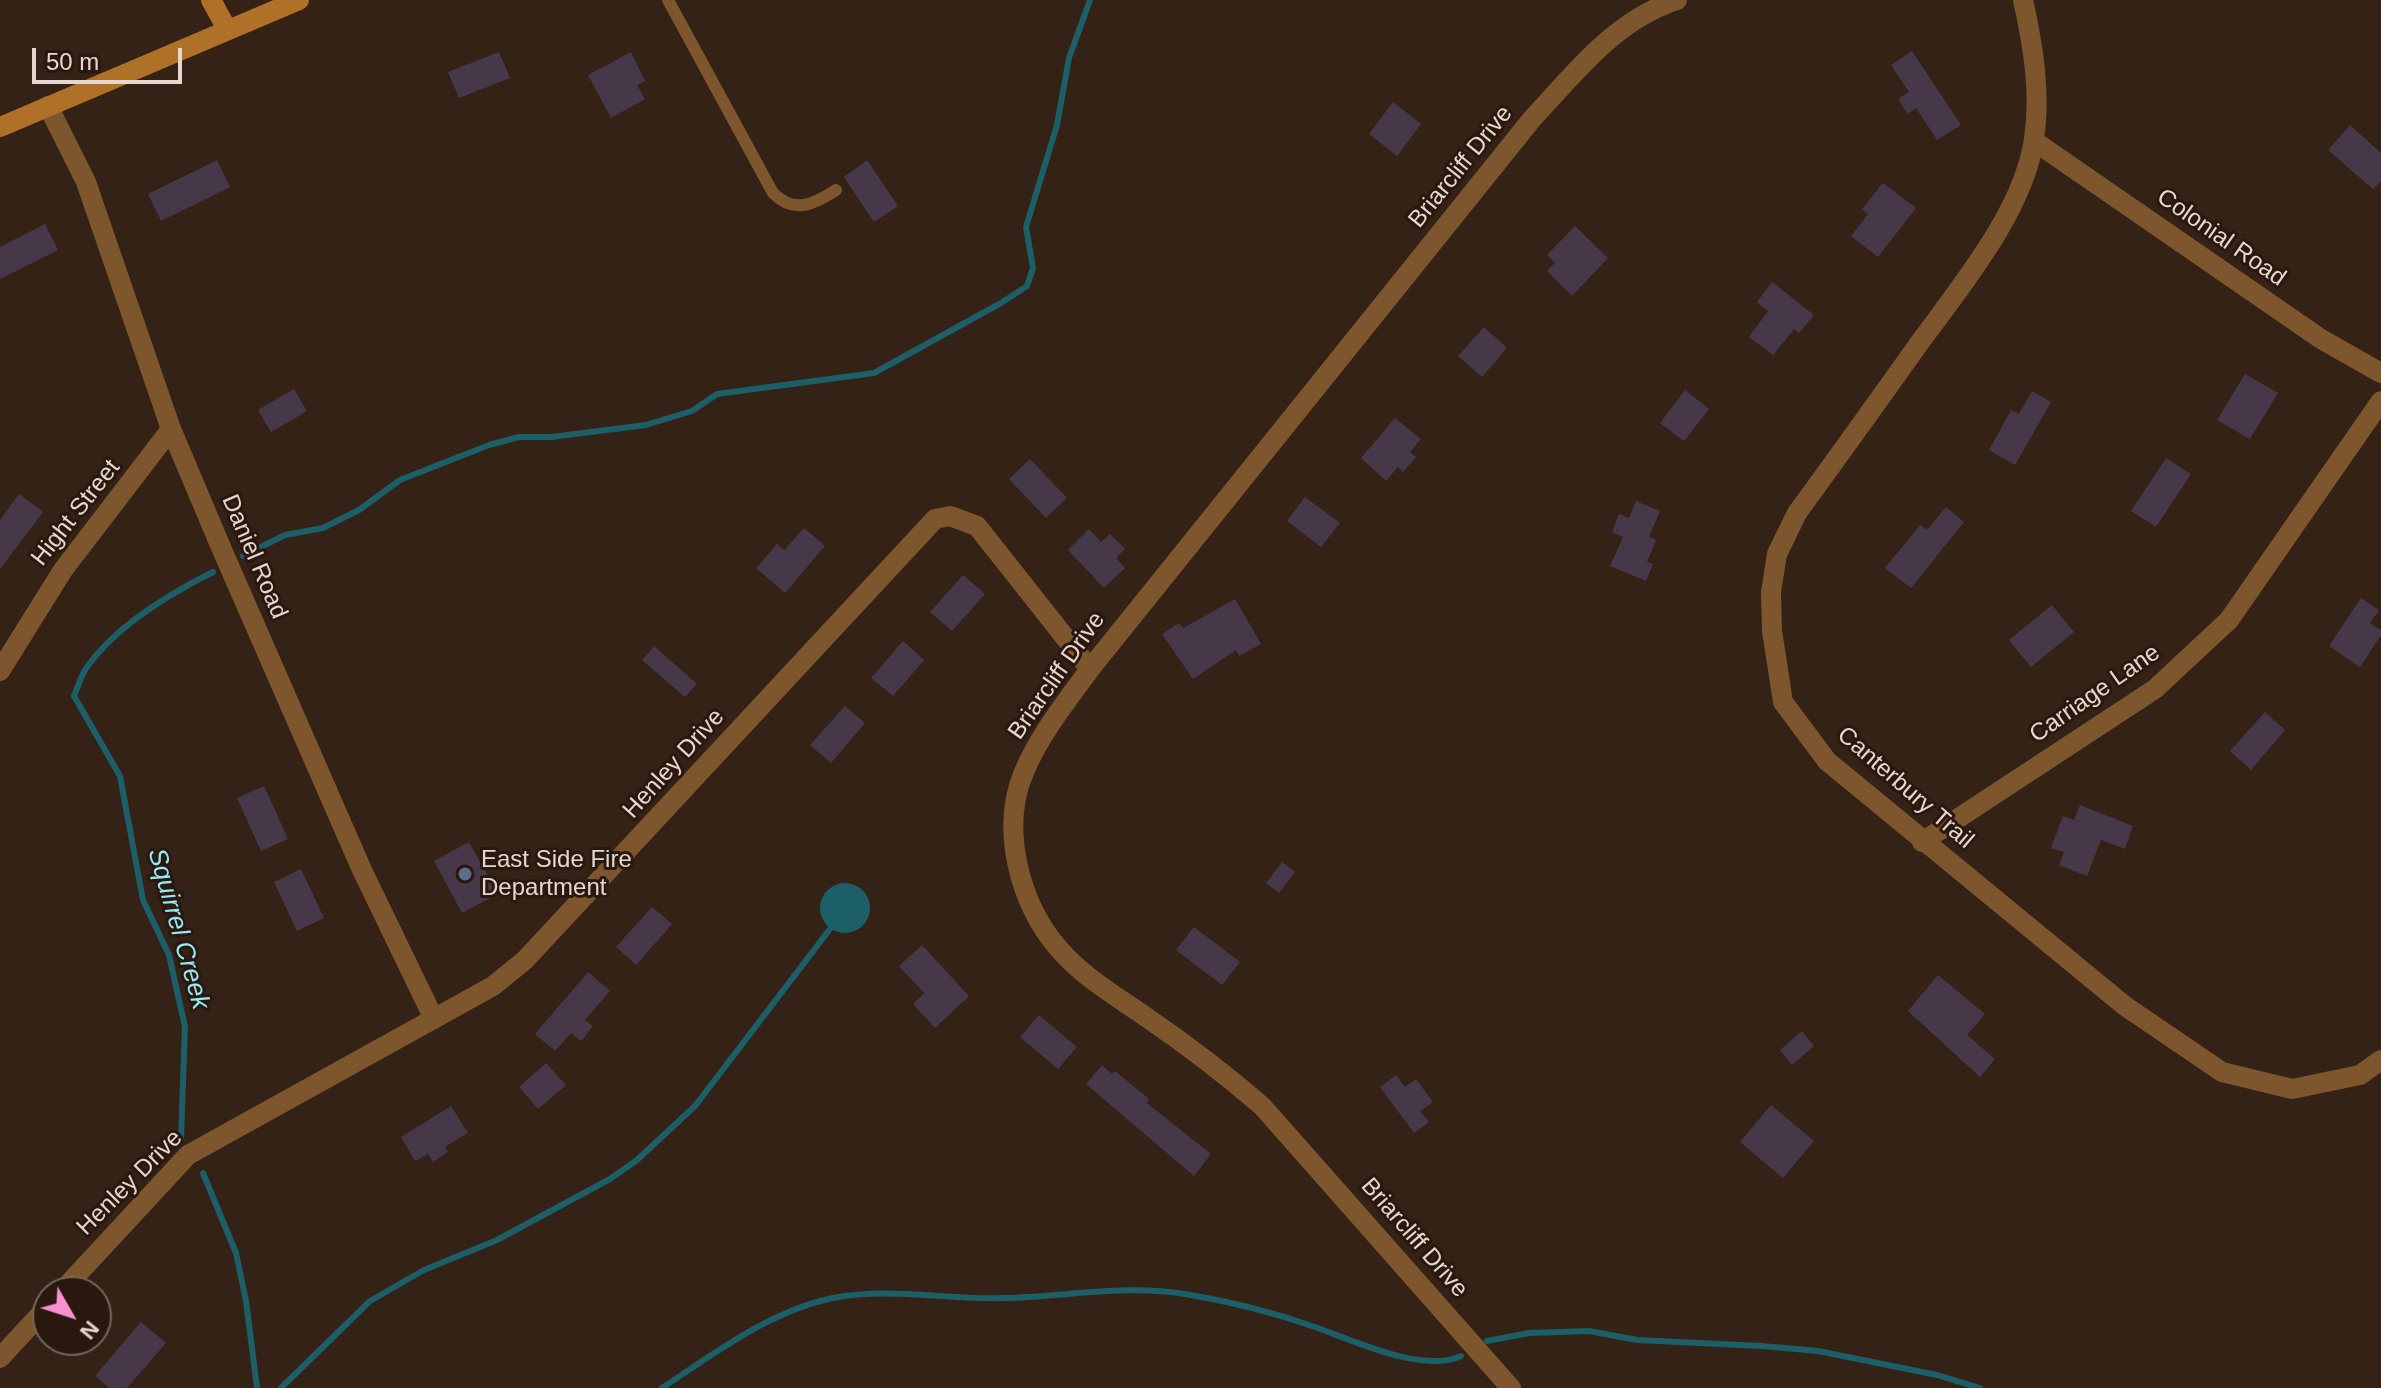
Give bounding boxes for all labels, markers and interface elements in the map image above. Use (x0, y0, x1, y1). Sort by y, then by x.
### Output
scale bar (36, 32, 186, 82)
text: 50 m (46, 48, 99, 75)
street label: Briarcliff Drive (1403, 100, 1519, 234)
street label: Colonial Road (2151, 183, 2291, 293)
street label: Hight Street (26, 454, 126, 572)
street label: Daniel Road (215, 491, 293, 623)
street label: Briarcliff Drive (1002, 607, 1112, 745)
street label: Carriage Lane (2024, 639, 2166, 749)
street label: Henley Drive (617, 703, 731, 825)
street label: Canterbury Trail (1831, 721, 1979, 855)
water label: Squirrel Creek (140, 845, 216, 1013)
place label: East Side Fire Department (481, 846, 632, 902)
marker: East Side Fire Department (456, 865, 474, 883)
street label: Henley Drive (71, 1124, 189, 1242)
street label: Briarcliff Drive (1354, 1172, 1474, 1304)
north arrow (32, 1276, 112, 1356)
text: N (75, 1316, 104, 1344)

